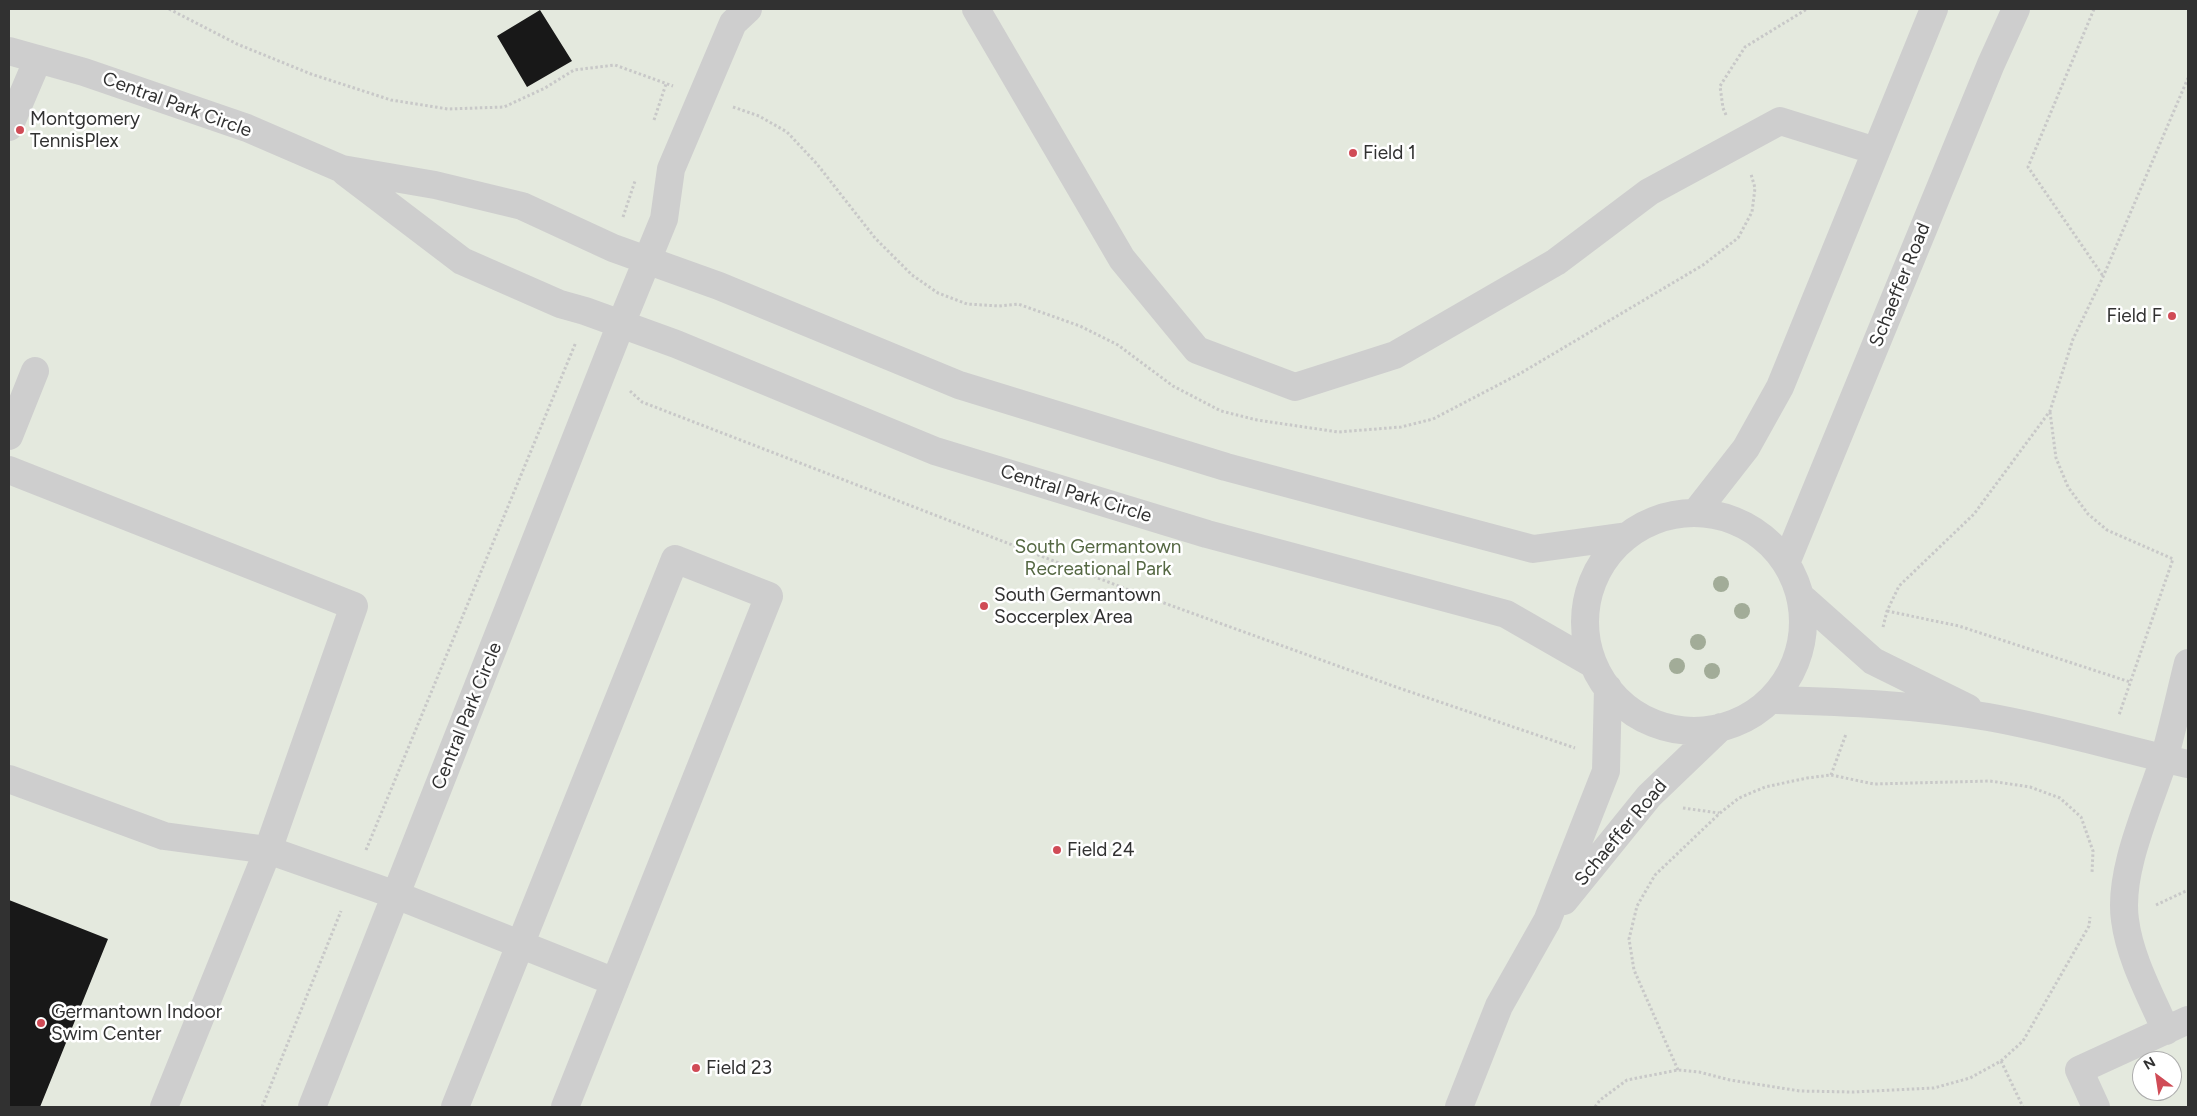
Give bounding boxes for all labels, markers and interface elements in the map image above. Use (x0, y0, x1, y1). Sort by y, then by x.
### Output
street label: Central Park Circle (99, 67, 255, 143)
place label: Montgomery TennisPlex (30, 108, 140, 152)
marker: Montgomery TennisPlex (14, 124, 26, 136)
place label: Field 1 (1363, 142, 1416, 164)
marker: Field 1 (1347, 147, 1359, 159)
street label: Schaeffer Road (1865, 220, 1935, 350)
place label: Field F (2107, 305, 2162, 327)
marker: Field F (2166, 310, 2178, 322)
street label: Central Park Circle (998, 460, 1154, 528)
park label: South Germantown Recreational Park (1015, 536, 1181, 580)
place label: South Germantown Soccerplex Area (994, 584, 1161, 628)
marker: South Germantown Soccerplex Area (978, 600, 990, 612)
street label: Central Park Circle (427, 639, 507, 793)
street label: Schaeffer Road (1570, 775, 1672, 891)
place label: Field 24 (1067, 839, 1135, 861)
marker: Field 24 (1051, 844, 1063, 856)
place label: Germantown Indoor Swim Center (51, 1001, 222, 1045)
marker: Germantown Indoor Swim Center (35, 1017, 47, 1029)
north arrow (2132, 1051, 2182, 1101)
text: N (2141, 1054, 2159, 1074)
place label: Field 23 (706, 1057, 772, 1079)
marker: Field 23 (690, 1062, 702, 1074)

